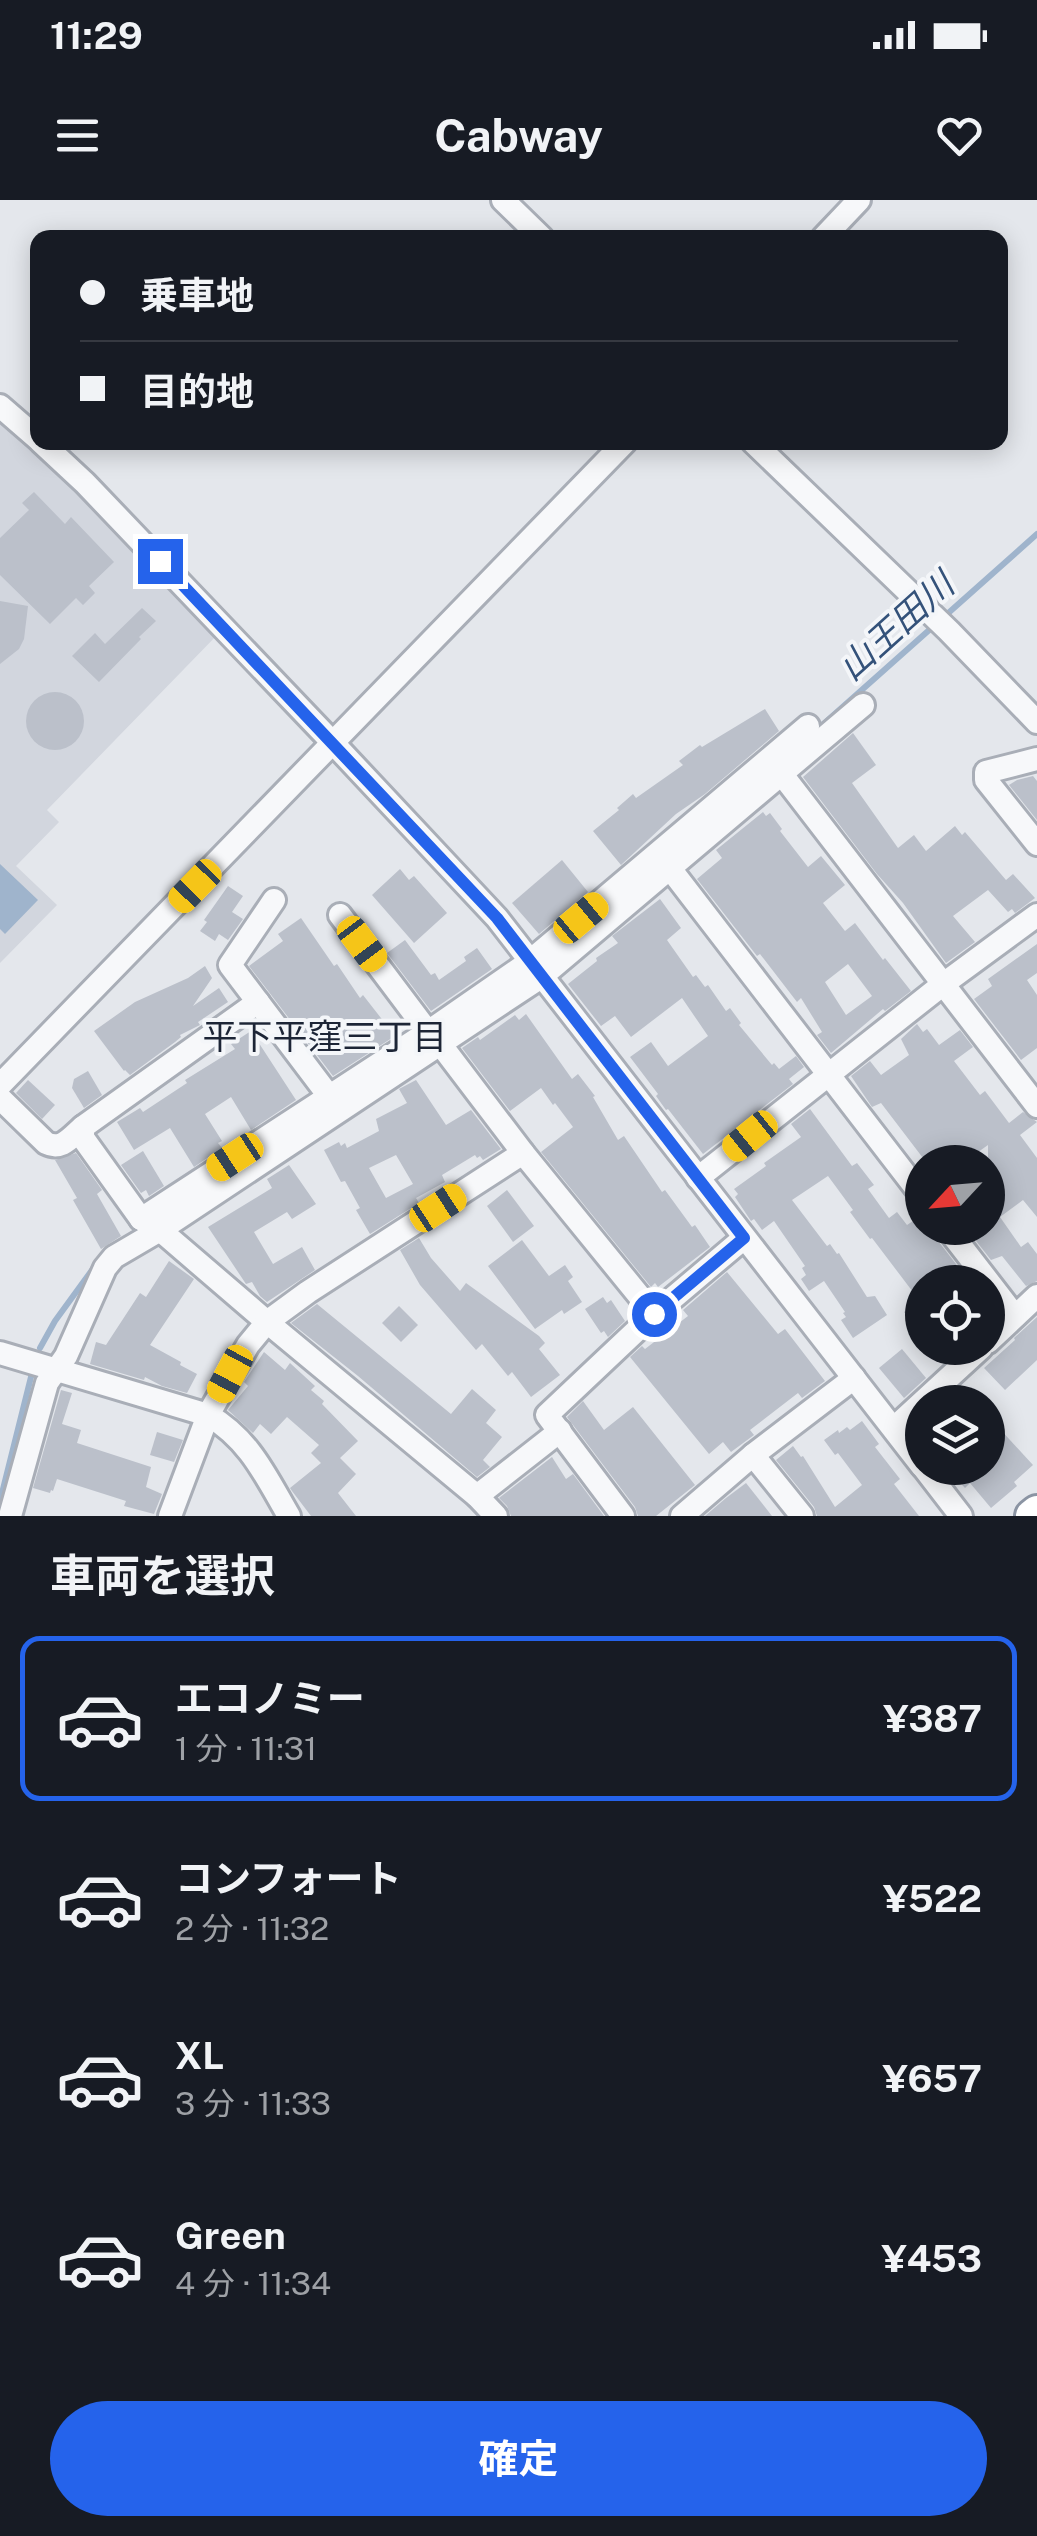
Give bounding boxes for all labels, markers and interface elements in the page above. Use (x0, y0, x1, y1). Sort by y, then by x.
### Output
text: 11:29 (50, 13, 143, 58)
icon: menu (50, 108, 105, 163)
icon: heart (932, 108, 987, 163)
text: Cabway (434, 109, 603, 162)
text: 乗車地 (140, 273, 254, 318)
text: 目的地 (140, 369, 254, 414)
route end (138, 539, 183, 584)
water label: 山王田川 (830, 561, 965, 688)
car (163, 854, 227, 918)
car (548, 887, 614, 949)
car (332, 911, 392, 977)
district label: 平下平窪三丁目 (202, 1016, 448, 1057)
car (717, 1105, 783, 1167)
car (202, 1128, 268, 1186)
north arrow (905, 1145, 1005, 1245)
map controls (905, 1145, 1005, 1485)
car (405, 1179, 471, 1237)
button: locate (905, 1265, 1005, 1365)
route start (632, 1292, 677, 1337)
car (203, 1340, 257, 1408)
button: layers (905, 1385, 1005, 1485)
text: 車両を選択 (50, 1549, 275, 1602)
icon: car (55, 1674, 145, 1764)
text: エコノミー (175, 1676, 365, 1721)
text: ¥387 (883, 1696, 982, 1741)
text: 1 分 · 11:31 (175, 1730, 317, 1767)
icon: car (55, 1854, 145, 1944)
text: コンフォート (175, 1856, 402, 1901)
text: ¥522 (883, 1876, 982, 1921)
text: 2 分 · 11:32 (175, 1910, 329, 1947)
text: XL (175, 2033, 224, 2078)
icon: car (55, 2034, 145, 2124)
text: ¥657 (882, 2056, 982, 2101)
text: 3 分 · 11:33 (175, 2085, 331, 2122)
text: Green (175, 2213, 286, 2258)
icon: car (55, 2214, 145, 2304)
text: ¥453 (882, 2236, 982, 2281)
text: 4 分 · 11:34 (175, 2265, 331, 2302)
button: 確定 (50, 2401, 987, 2516)

